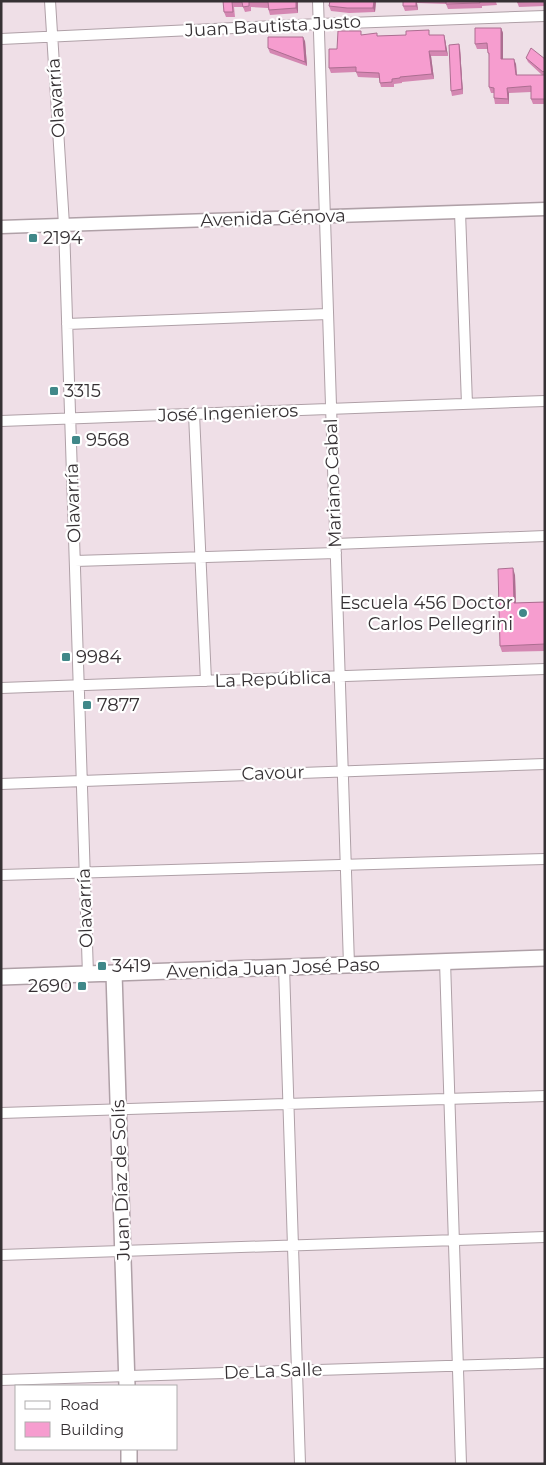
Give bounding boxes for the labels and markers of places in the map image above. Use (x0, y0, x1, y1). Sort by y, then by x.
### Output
place label: 2194 (43, 227, 83, 249)
marker: 2194 (27, 232, 39, 244)
place label: 3315 (64, 380, 101, 402)
marker: 3315 (48, 385, 60, 397)
place label: 9568 (86, 429, 130, 451)
marker: 9568 (70, 434, 82, 446)
place label: Escuela 456 Doctor Carlos Pellegrini (339, 592, 513, 635)
marker: Escuela 456 Doctor Carlos Pellegrini (517, 607, 529, 619)
place label: 9984 (76, 646, 121, 668)
marker: 9984 (60, 651, 72, 663)
place label: 7877 (97, 694, 140, 716)
marker: 7877 (81, 699, 93, 711)
place label: 3419 (112, 955, 151, 977)
marker: 3419 (96, 960, 108, 972)
place label: 2690 (28, 975, 72, 997)
marker: 2690 (76, 980, 88, 992)

